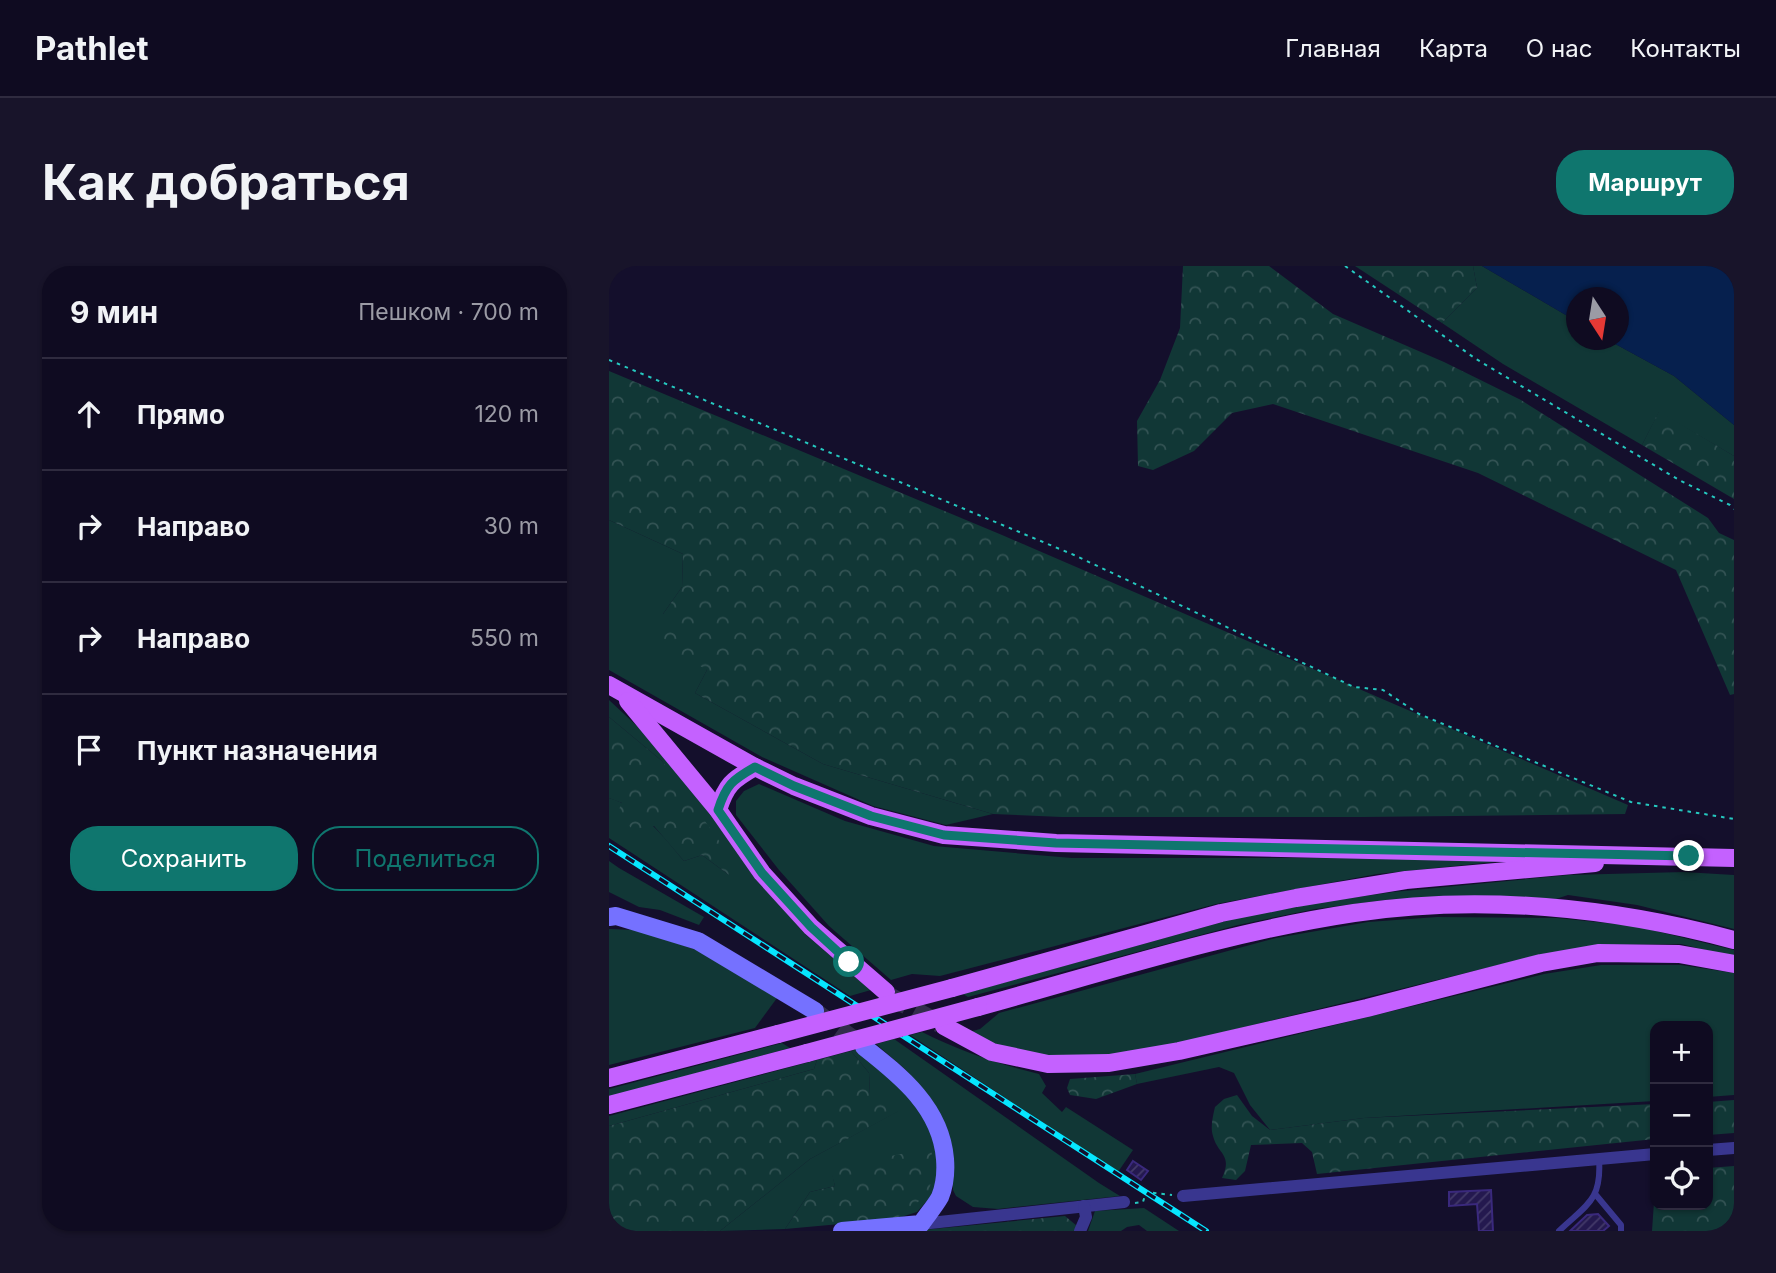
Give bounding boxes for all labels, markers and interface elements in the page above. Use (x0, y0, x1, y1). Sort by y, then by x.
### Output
text: Pathlet (35, 28, 149, 68)
text: Главная (1285, 34, 1381, 63)
text: Карта (1419, 34, 1488, 63)
text: О нас (1526, 34, 1592, 63)
text: Контакты (1630, 34, 1741, 63)
button: Маршрут (1556, 150, 1734, 215)
text: Как добраться (42, 153, 410, 212)
north arrow (1566, 287, 1629, 350)
text: 9 мин (70, 294, 158, 330)
text: Пешком · 700 m (358, 298, 539, 326)
icon: ahead (70, 395, 108, 433)
text: Прямо (137, 399, 225, 430)
text: 120 m (474, 400, 539, 428)
icon: right (70, 507, 108, 545)
text: Направо (137, 511, 250, 542)
text: 30 m (484, 512, 539, 540)
icon: right (70, 619, 108, 657)
text: Направо (137, 623, 250, 654)
text: 550 m (470, 624, 539, 652)
icon: arrive (70, 731, 108, 769)
text: Пункт назначения (137, 735, 378, 766)
button: Сохранить (70, 826, 298, 891)
button: Поделиться (312, 826, 539, 891)
route end (1673, 840, 1704, 871)
route start (833, 946, 864, 977)
map controls (1650, 1021, 1713, 1210)
button: + (1650, 1021, 1713, 1084)
button: − (1650, 1084, 1713, 1147)
button: locate (1650, 1147, 1713, 1210)

